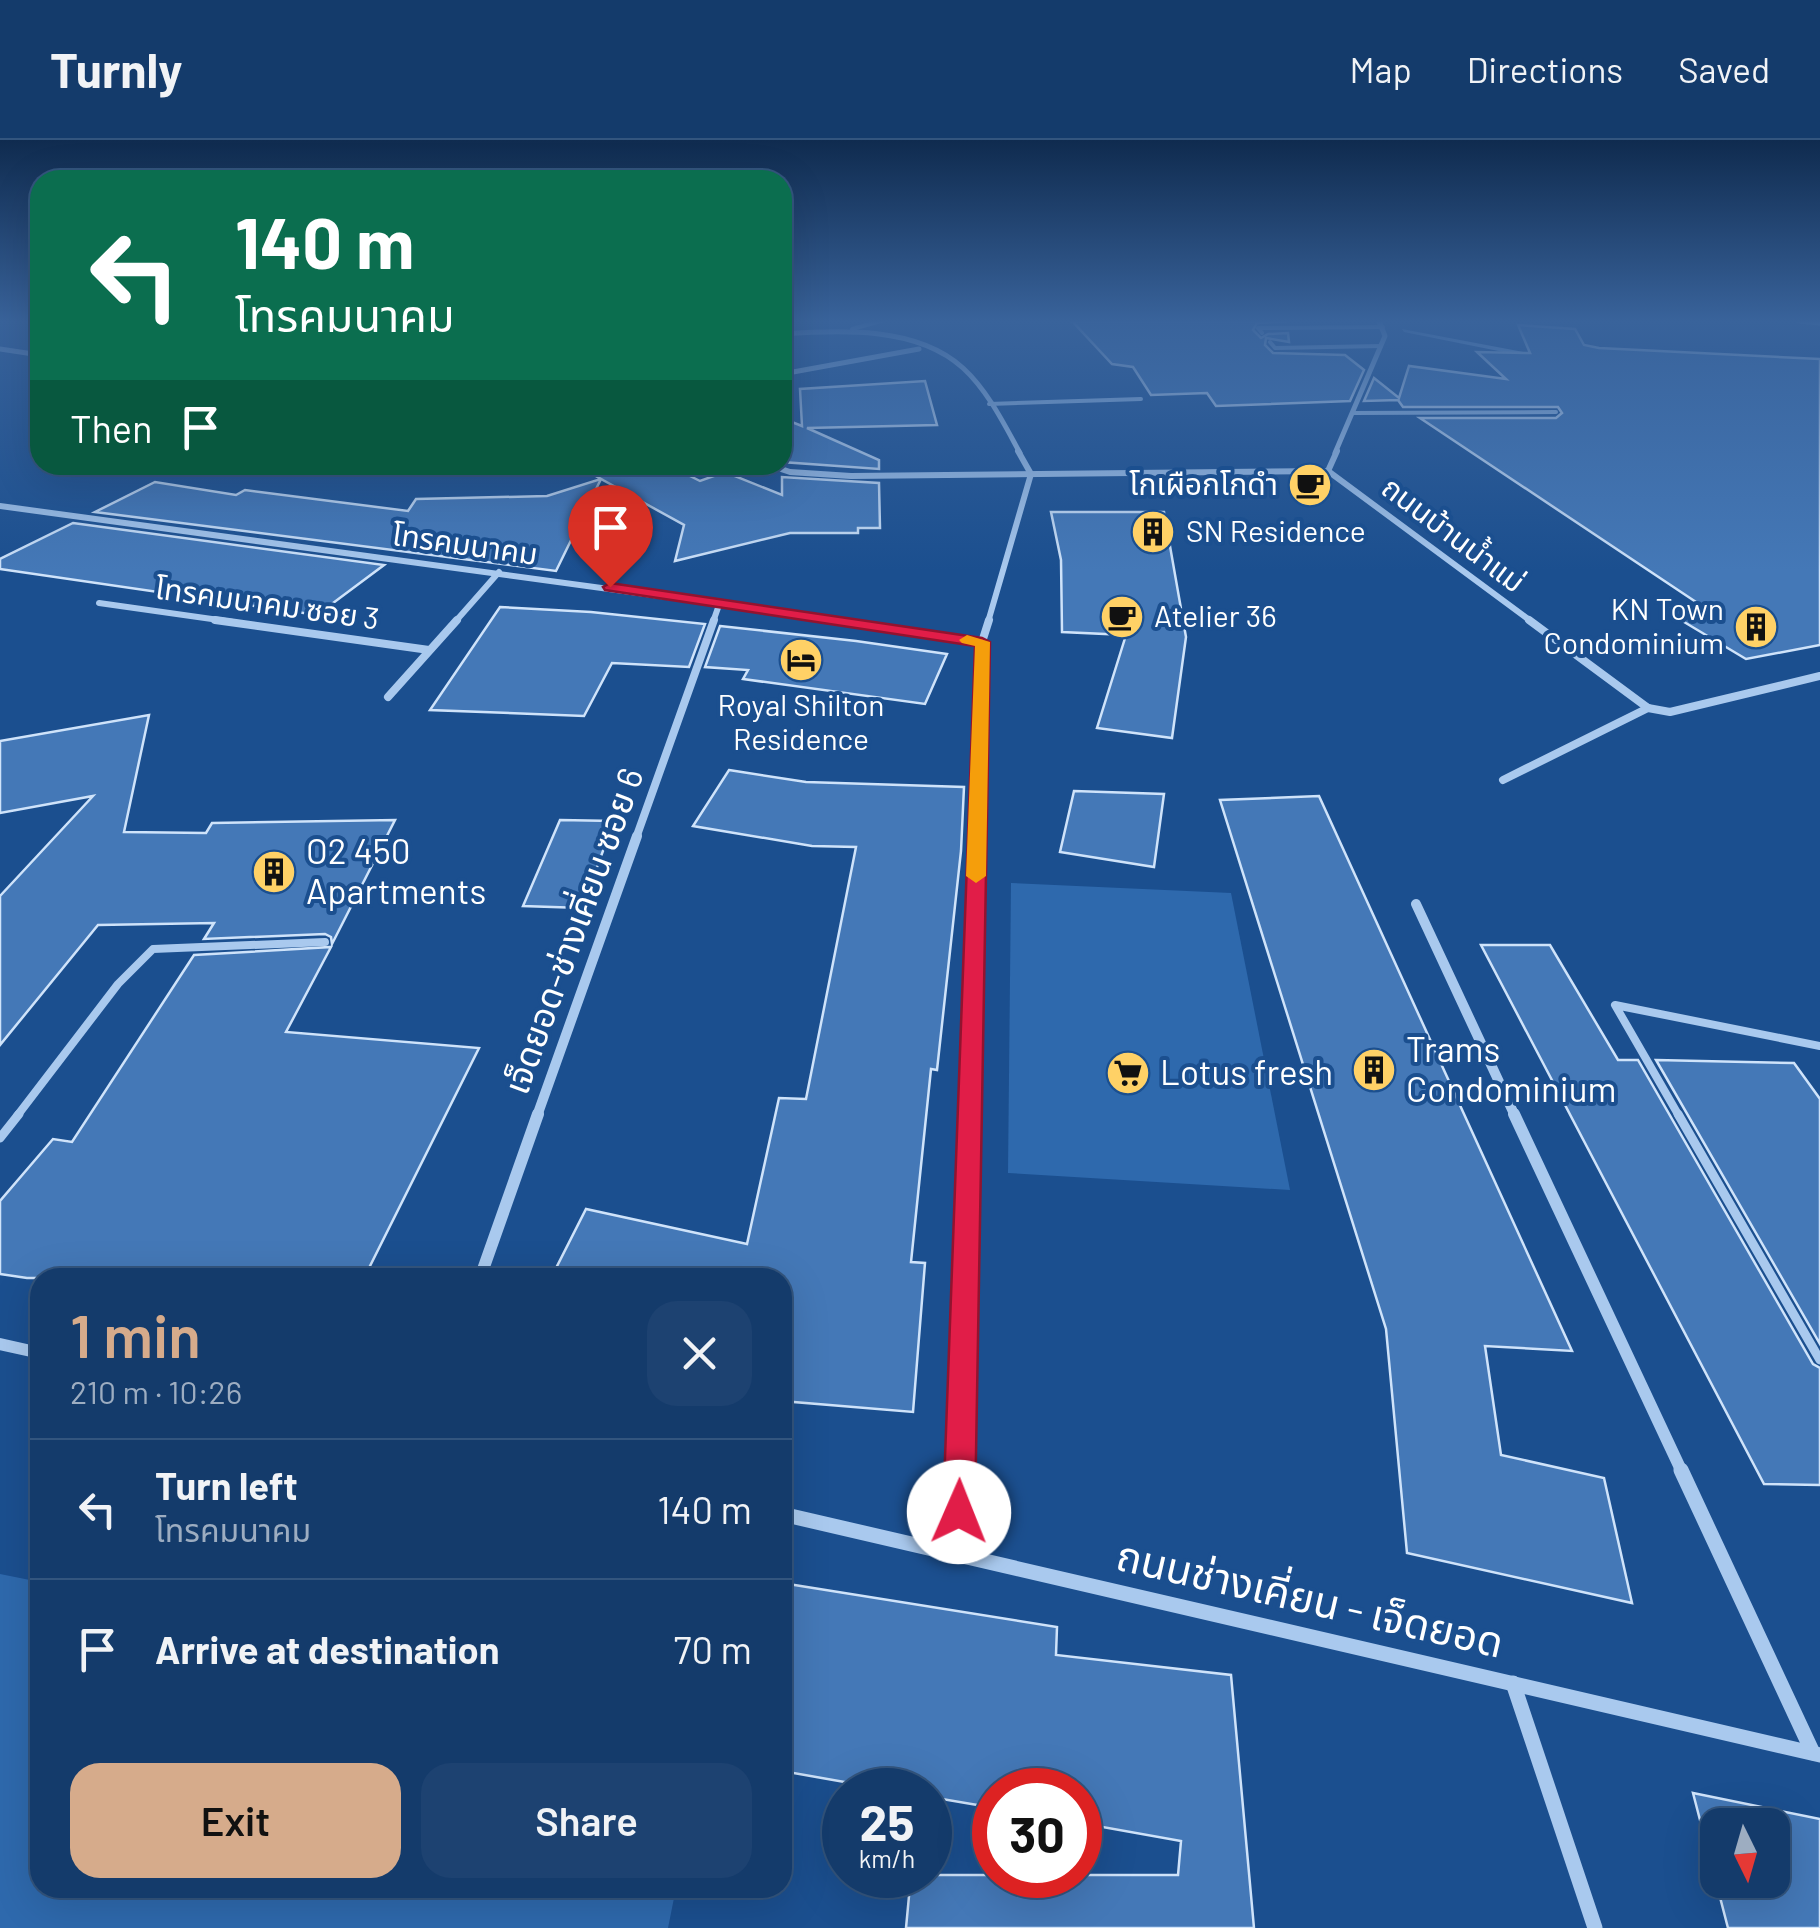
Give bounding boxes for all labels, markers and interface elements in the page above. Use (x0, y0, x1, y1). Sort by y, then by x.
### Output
text: Turnly (50, 40, 183, 98)
text: Map (1350, 48, 1412, 90)
text: Directions (1467, 48, 1623, 90)
text: Saved (1678, 48, 1770, 90)
text: 140 m (235, 199, 414, 283)
icon: left (70, 210, 200, 340)
text: โทรคมนาคม (235, 287, 455, 341)
icon: arrive (173, 400, 228, 455)
text: Then (70, 405, 153, 451)
cafe icon: โกเผือกโกดำ (1287, 462, 1333, 508)
place label: โกเผือกโกดำ (1129, 465, 1278, 501)
street label: ถนนบ้านน้ำแม่ (1376, 467, 1533, 599)
pin (568, 485, 653, 588)
icon: arrive (583, 500, 638, 555)
building icon: SN Residence (1130, 509, 1176, 555)
place label: SN Residence (1186, 512, 1366, 548)
street label: โทรคมนาคม (390, 515, 540, 571)
street label: โทรคมนาคม ซอย 3 (153, 568, 381, 636)
place label: KN Town Condominium (1544, 590, 1724, 660)
cafe icon: Atelier 36 (1099, 594, 1145, 640)
place label: Atelier 36 (1154, 597, 1277, 633)
building icon: KN Town Condominium (1733, 604, 1779, 650)
hotel icon: Royal Shilton Residence (778, 637, 824, 683)
place label: Royal Shilton Residence (718, 686, 884, 756)
street label: เจ็ดยอด-ช่างเคี่ยน ซอย 6 (493, 761, 651, 1099)
place label: O2 450 Apartments (306, 829, 486, 911)
building icon: O2 450 Apartments (251, 849, 297, 895)
place label: Trams Condominium (1406, 1027, 1616, 1109)
building icon: Trams Condominium (1351, 1047, 1397, 1093)
supermarket icon: Lotus fresh (1105, 1050, 1151, 1096)
place label: Lotus fresh (1160, 1050, 1333, 1092)
text: 1 min (70, 1298, 201, 1370)
button: close (647, 1301, 752, 1406)
text: 210 m · 10:26 (70, 1372, 242, 1410)
position arrow (907, 1460, 1011, 1564)
text: Turn left (155, 1462, 298, 1508)
icon: left (70, 1482, 125, 1537)
text: 140 m (657, 1486, 752, 1532)
text: โทรคมนาคม (155, 1510, 311, 1548)
street label: ถนนช่างเคี่ยน - เจ็ดยอด (1112, 1527, 1509, 1666)
icon: arrive (70, 1622, 125, 1677)
text: Arrive at destination (155, 1626, 500, 1672)
text: 70 m (674, 1626, 752, 1672)
button: Exit (70, 1763, 401, 1878)
button: Share (421, 1763, 752, 1878)
speed limit sign: 30 (972, 1768, 1102, 1898)
text: 25 (860, 1791, 914, 1851)
north arrow (1700, 1808, 1790, 1898)
map controls (1700, 1808, 1790, 1898)
text: km/h (859, 1843, 915, 1873)

